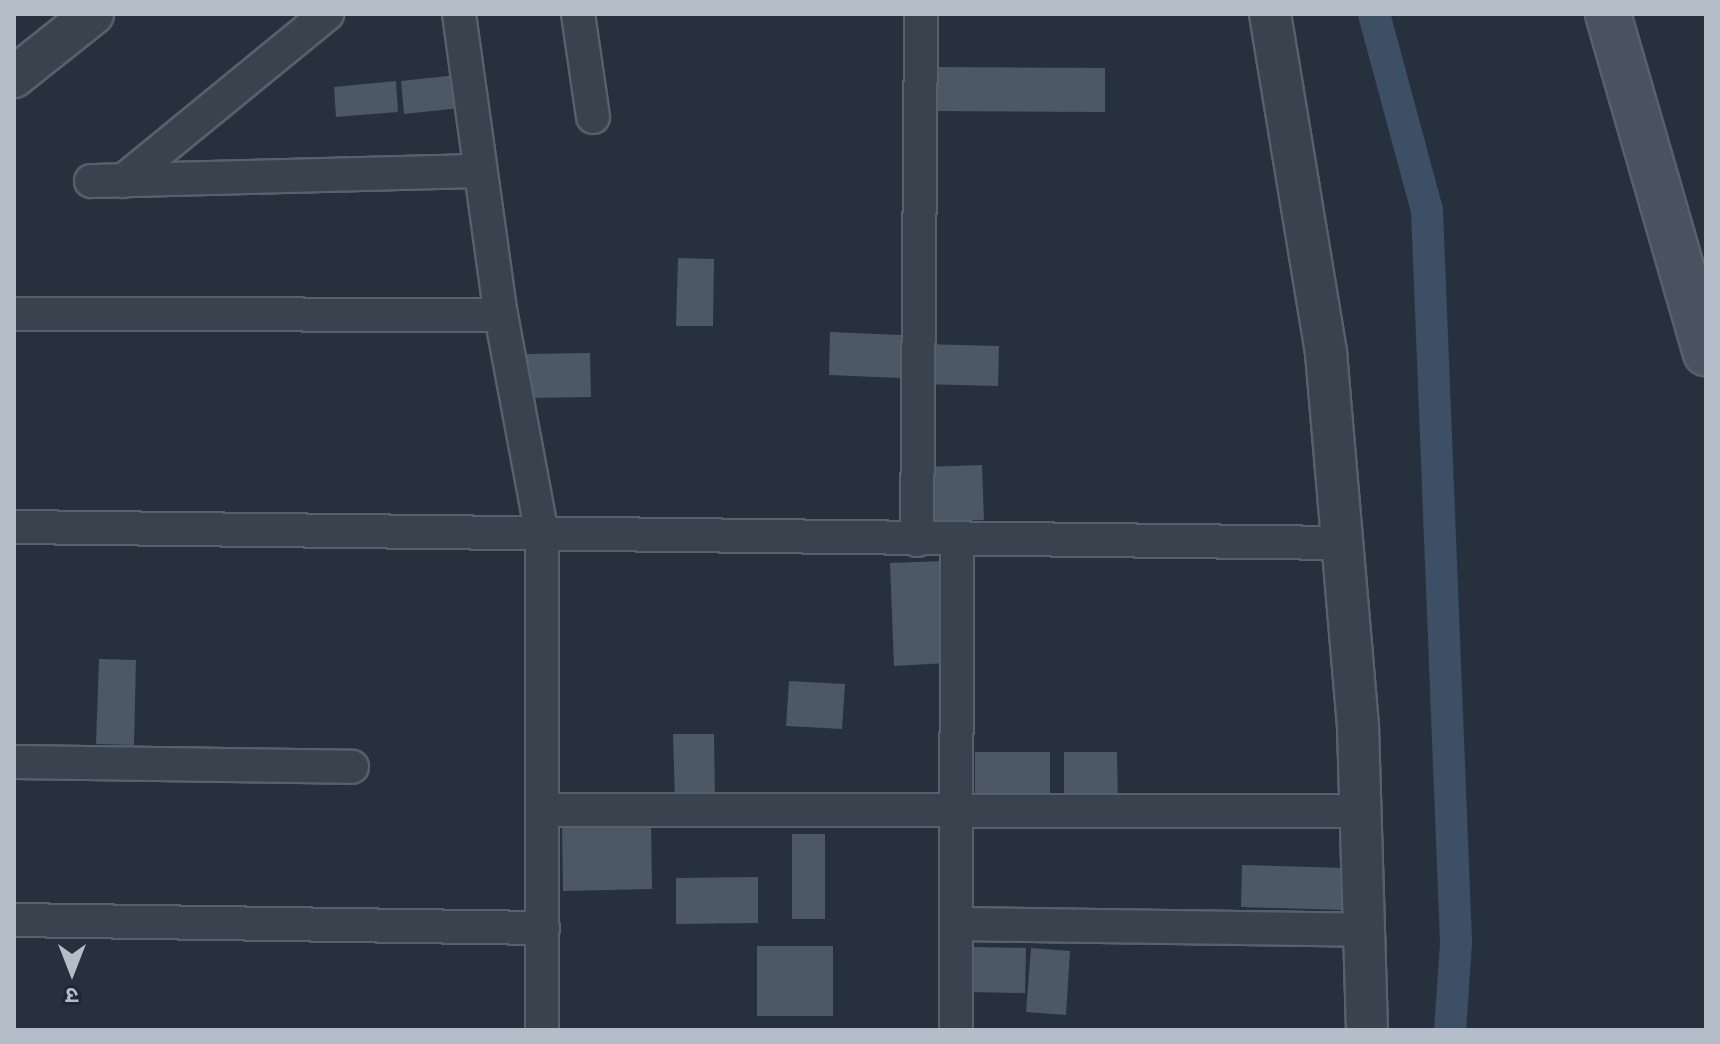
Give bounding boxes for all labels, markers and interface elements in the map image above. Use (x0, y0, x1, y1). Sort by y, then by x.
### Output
north arrow (32, 932, 112, 1012)
text: उ (66, 982, 78, 1010)

